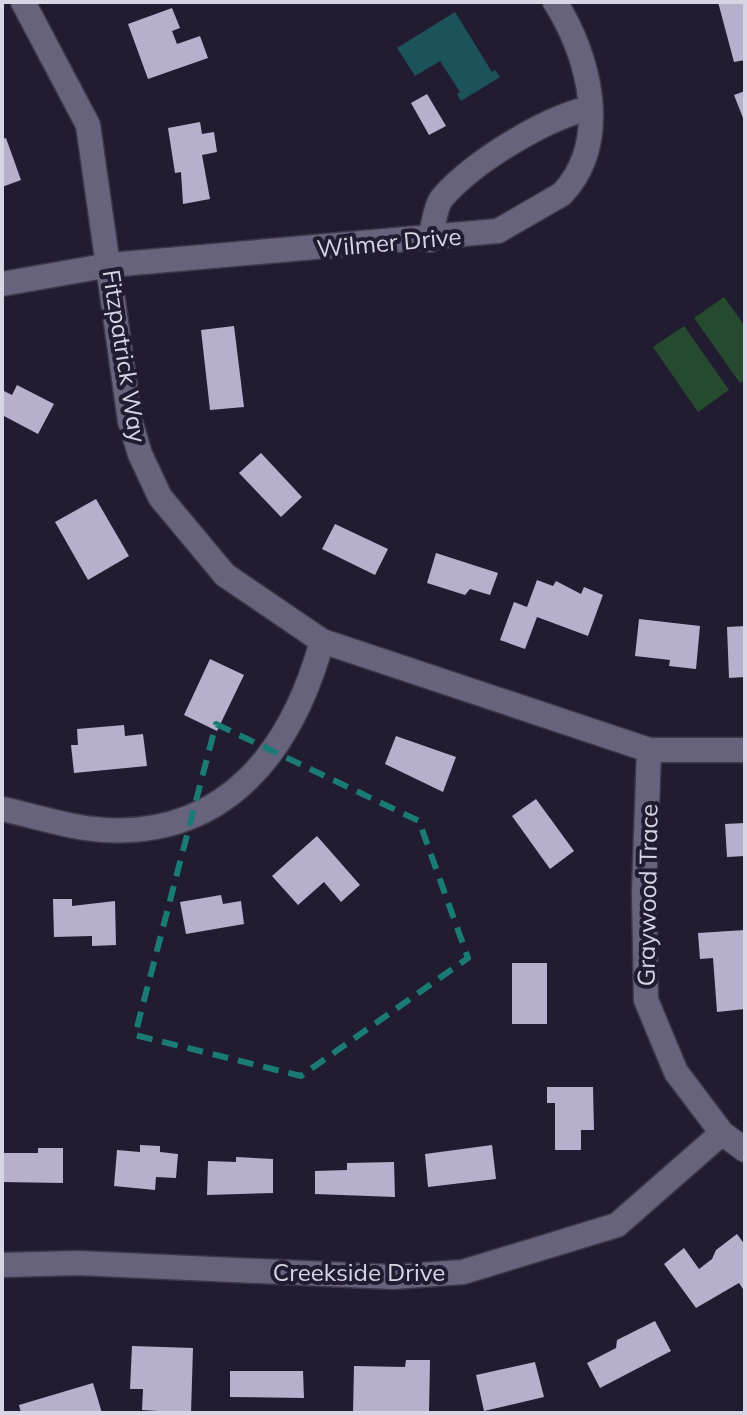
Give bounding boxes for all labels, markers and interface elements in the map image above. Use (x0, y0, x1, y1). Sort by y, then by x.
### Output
street label: Wilmer Drive (315, 221, 463, 263)
street label: Fitzpatrick Way (97, 267, 154, 445)
street label: Graywood Trace (630, 803, 664, 987)
street label: Creekside Drive (273, 1257, 445, 1287)

